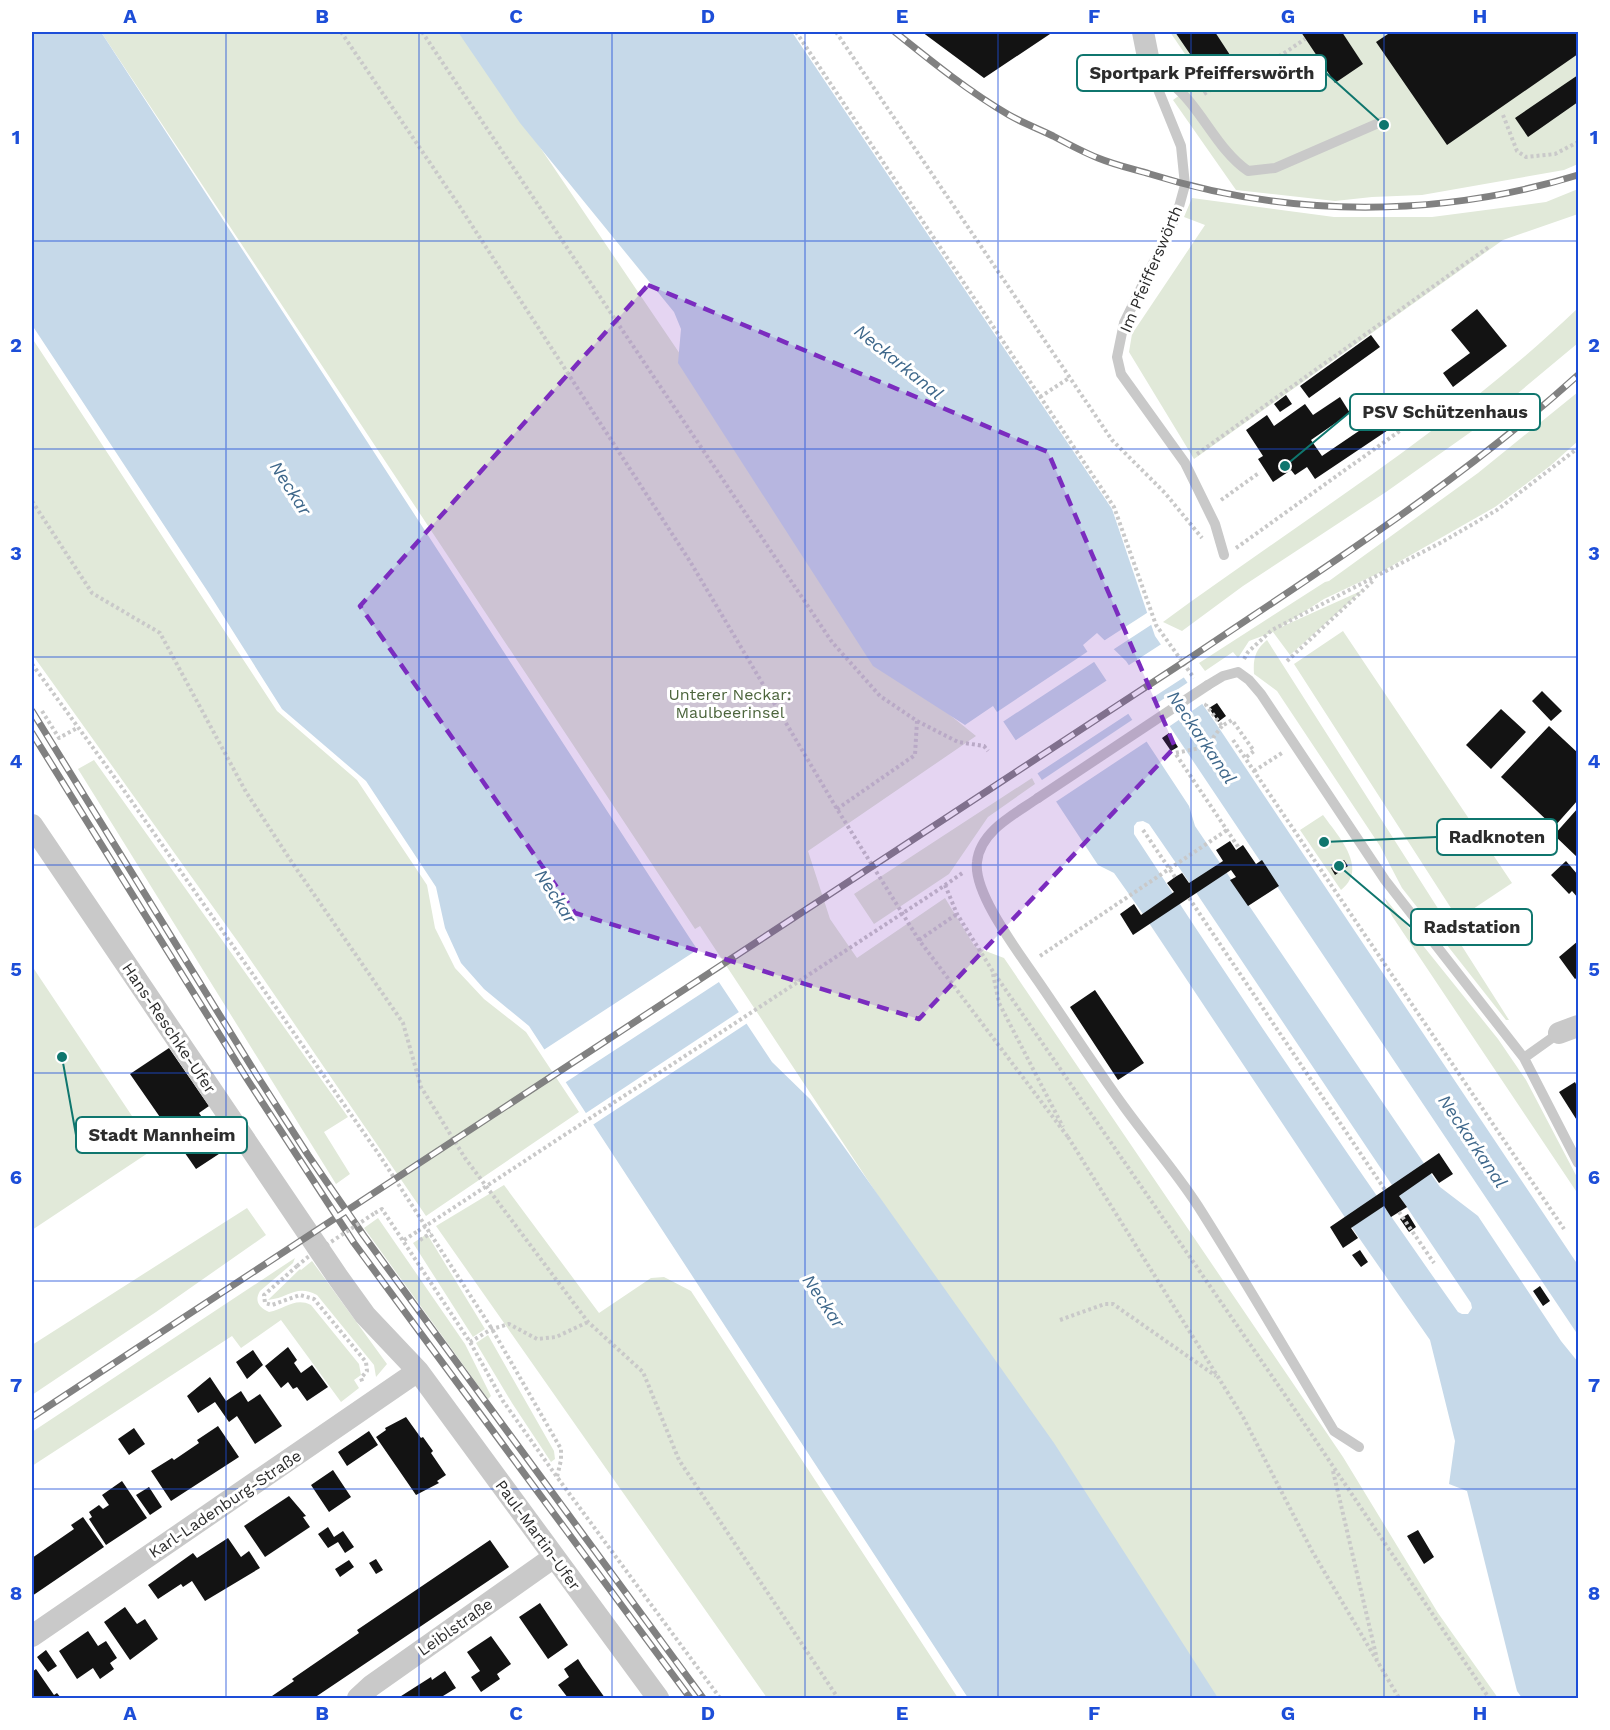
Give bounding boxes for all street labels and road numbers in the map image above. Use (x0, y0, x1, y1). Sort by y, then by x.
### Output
street label: Im Pfeifferswörth (1116, 203, 1186, 335)
street label: Hans-Reschke-Ufer (118, 959, 220, 1097)
street label: Karl-Ladenburg-Straße (145, 1446, 305, 1562)
street label: Paul-Martin-Ufer (492, 1476, 585, 1594)
street label: Leiblstraße (414, 1594, 496, 1660)

